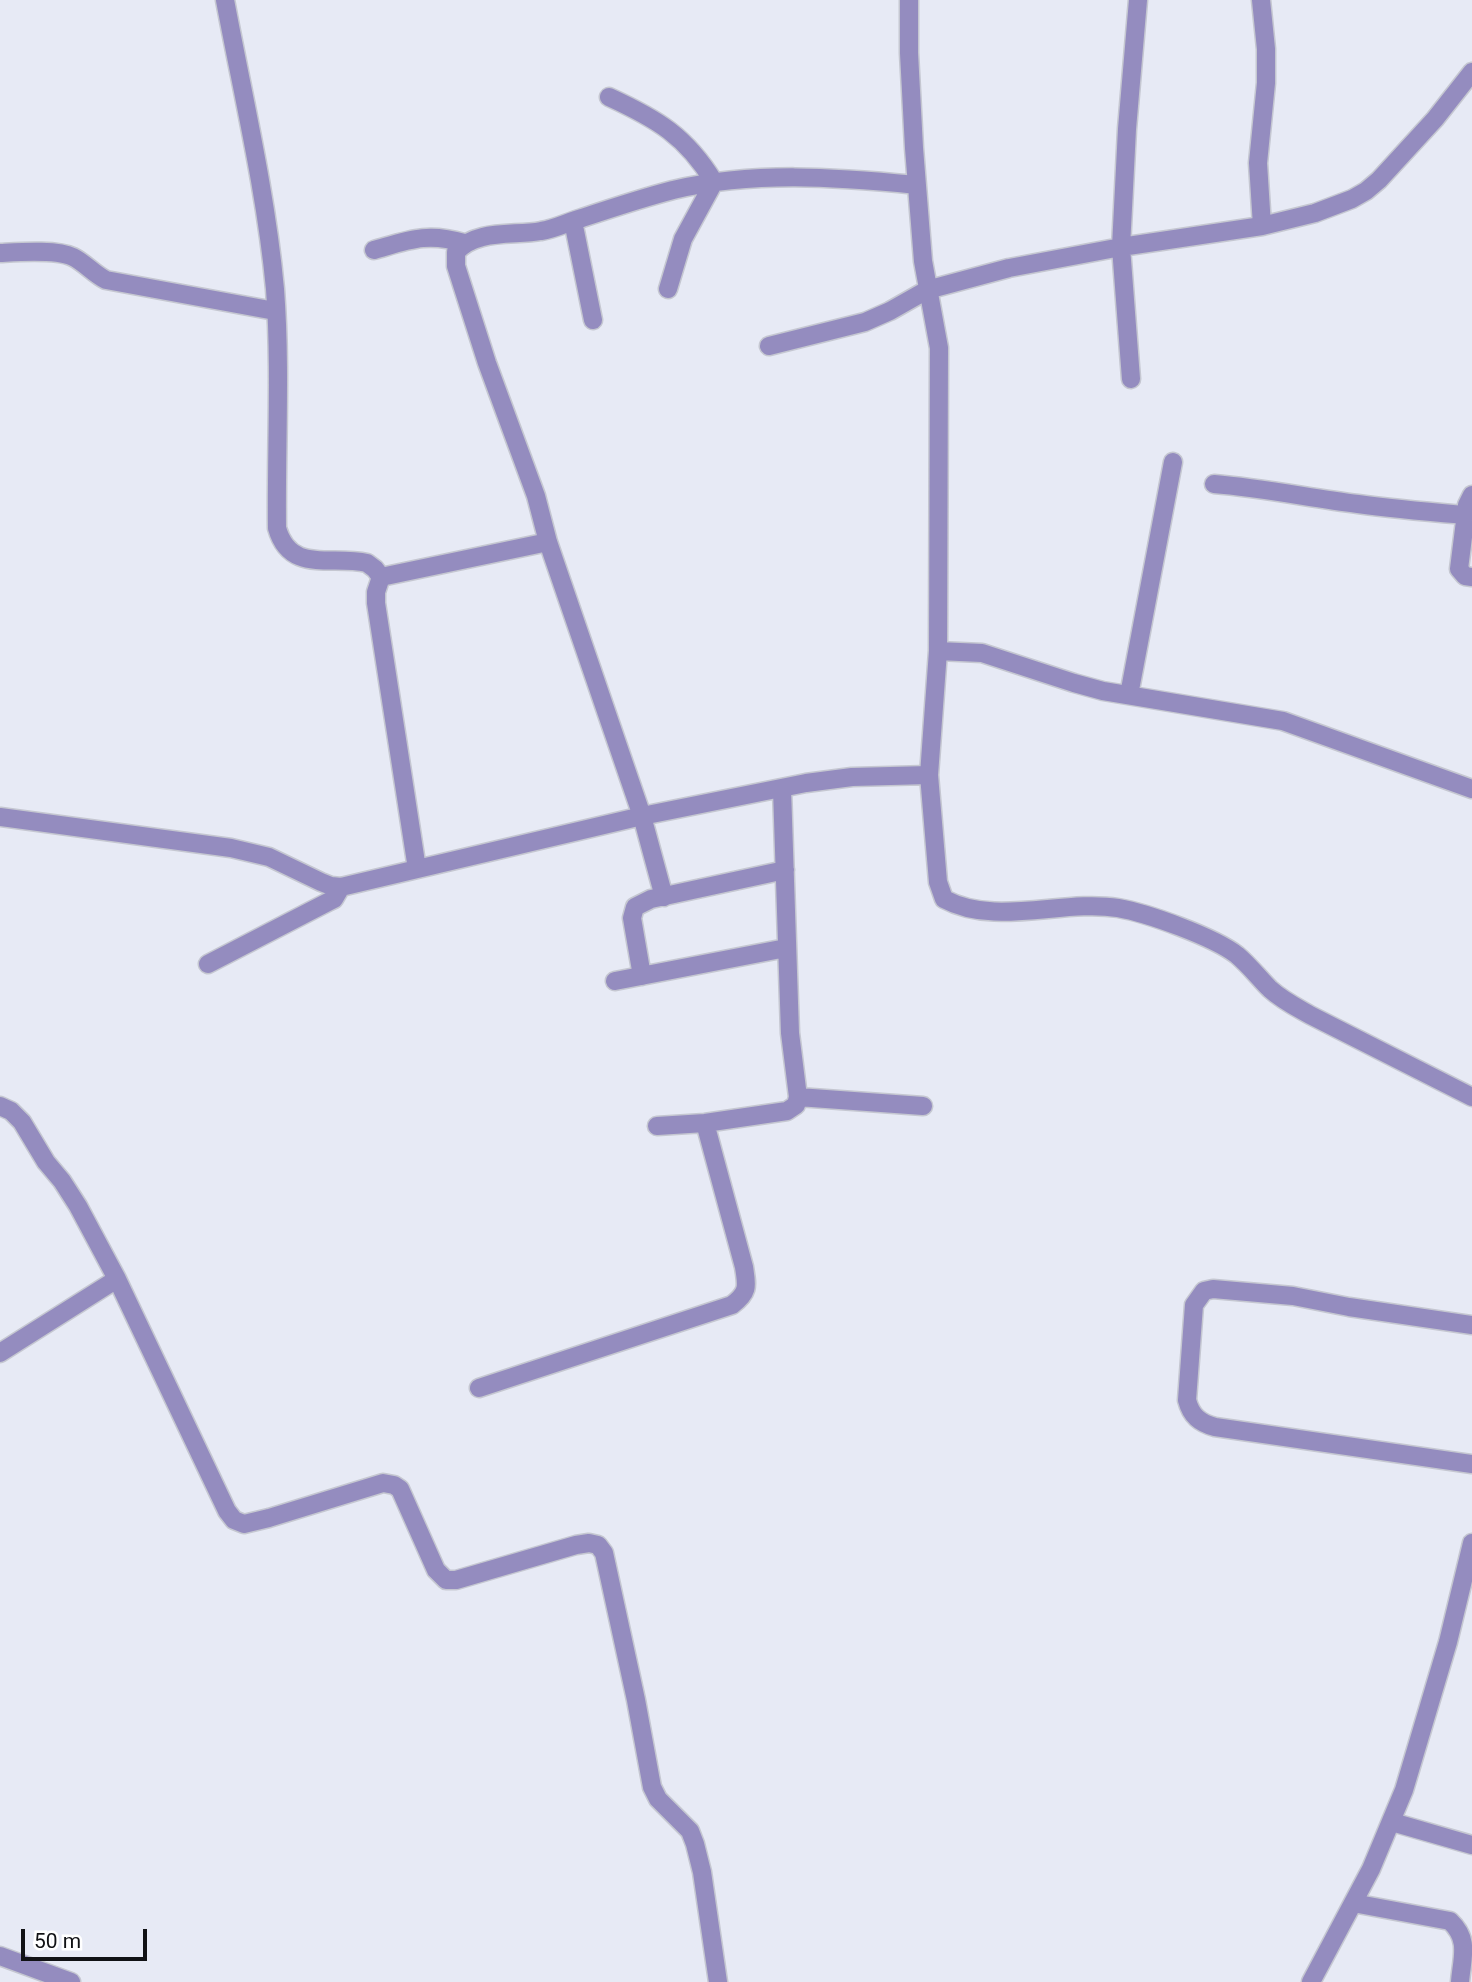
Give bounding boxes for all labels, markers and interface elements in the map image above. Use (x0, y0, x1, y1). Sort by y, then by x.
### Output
scale bar (24, 1916, 150, 1960)
text: 50 m (34, 1929, 81, 1953)

